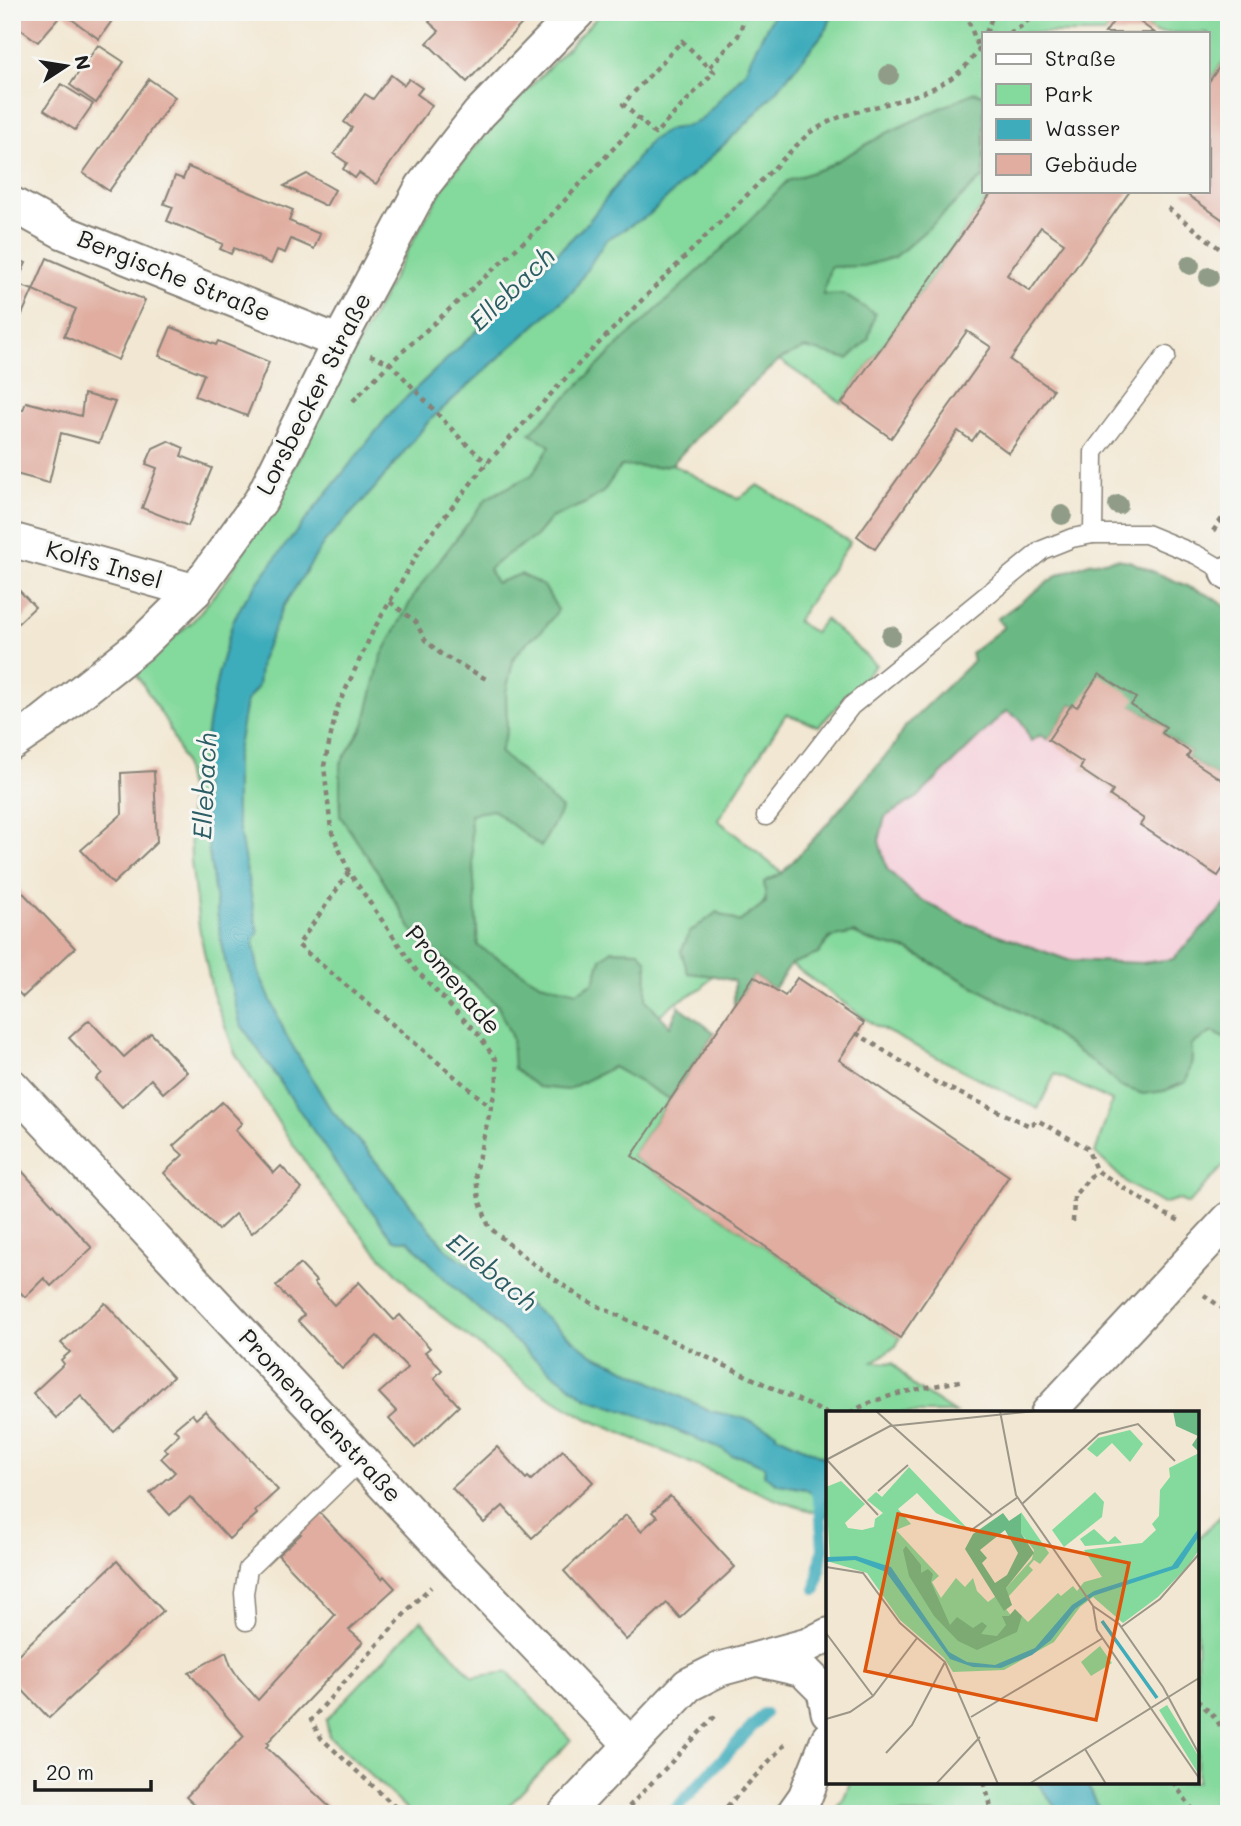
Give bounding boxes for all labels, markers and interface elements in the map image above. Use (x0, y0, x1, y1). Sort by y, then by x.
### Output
north arrow (32, 32, 102, 102)
legend (982, 32, 1210, 192)
text: Straße (1045, 44, 1116, 71)
text: N (69, 53, 97, 72)
text: Park (1045, 80, 1093, 107)
text: Wasser (1045, 114, 1120, 141)
text: Gebäude (1045, 150, 1138, 177)
street label: Bergische Straße (73, 222, 276, 328)
water label: Ellebach (461, 239, 562, 338)
street label: Lorsbecker Straße (248, 287, 377, 500)
street label: Kolfs Insel (43, 532, 166, 595)
water label: Ellebach (184, 732, 224, 840)
street label: Promenade (399, 918, 509, 1040)
water label: Ellebach (440, 1224, 545, 1318)
street label: Promenadenstraße (233, 1322, 409, 1508)
inset map (826, 1411, 1199, 1784)
scale bar (35, 1749, 150, 1793)
text: 20 m (46, 1758, 94, 1785)

